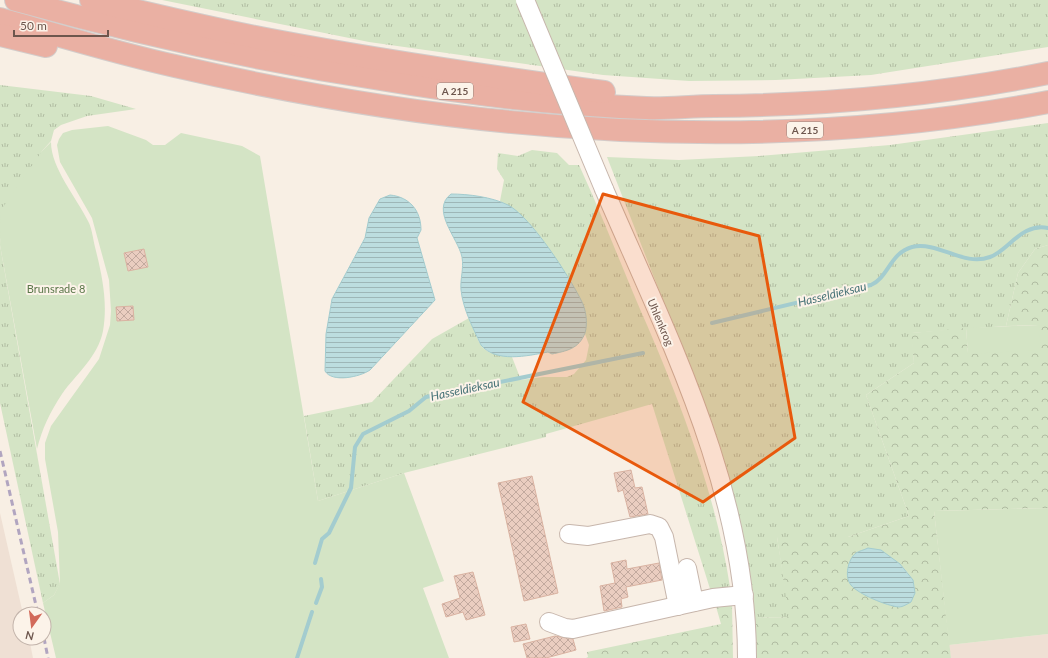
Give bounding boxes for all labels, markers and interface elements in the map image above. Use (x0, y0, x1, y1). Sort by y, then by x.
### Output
scale bar (14, 12, 108, 38)
text: 50 m (20, 18, 47, 33)
road number: A 215 (437, 83, 473, 99)
road number: A 215 (787, 122, 823, 138)
water label: Hasseldieksau (796, 278, 868, 310)
park label: Brunsrade 8 (27, 282, 85, 295)
street label: Uhlenkrog (645, 296, 677, 348)
water label: Hasseldieksau (429, 374, 501, 404)
north arrow (12, 606, 52, 646)
text: N (24, 629, 35, 644)

